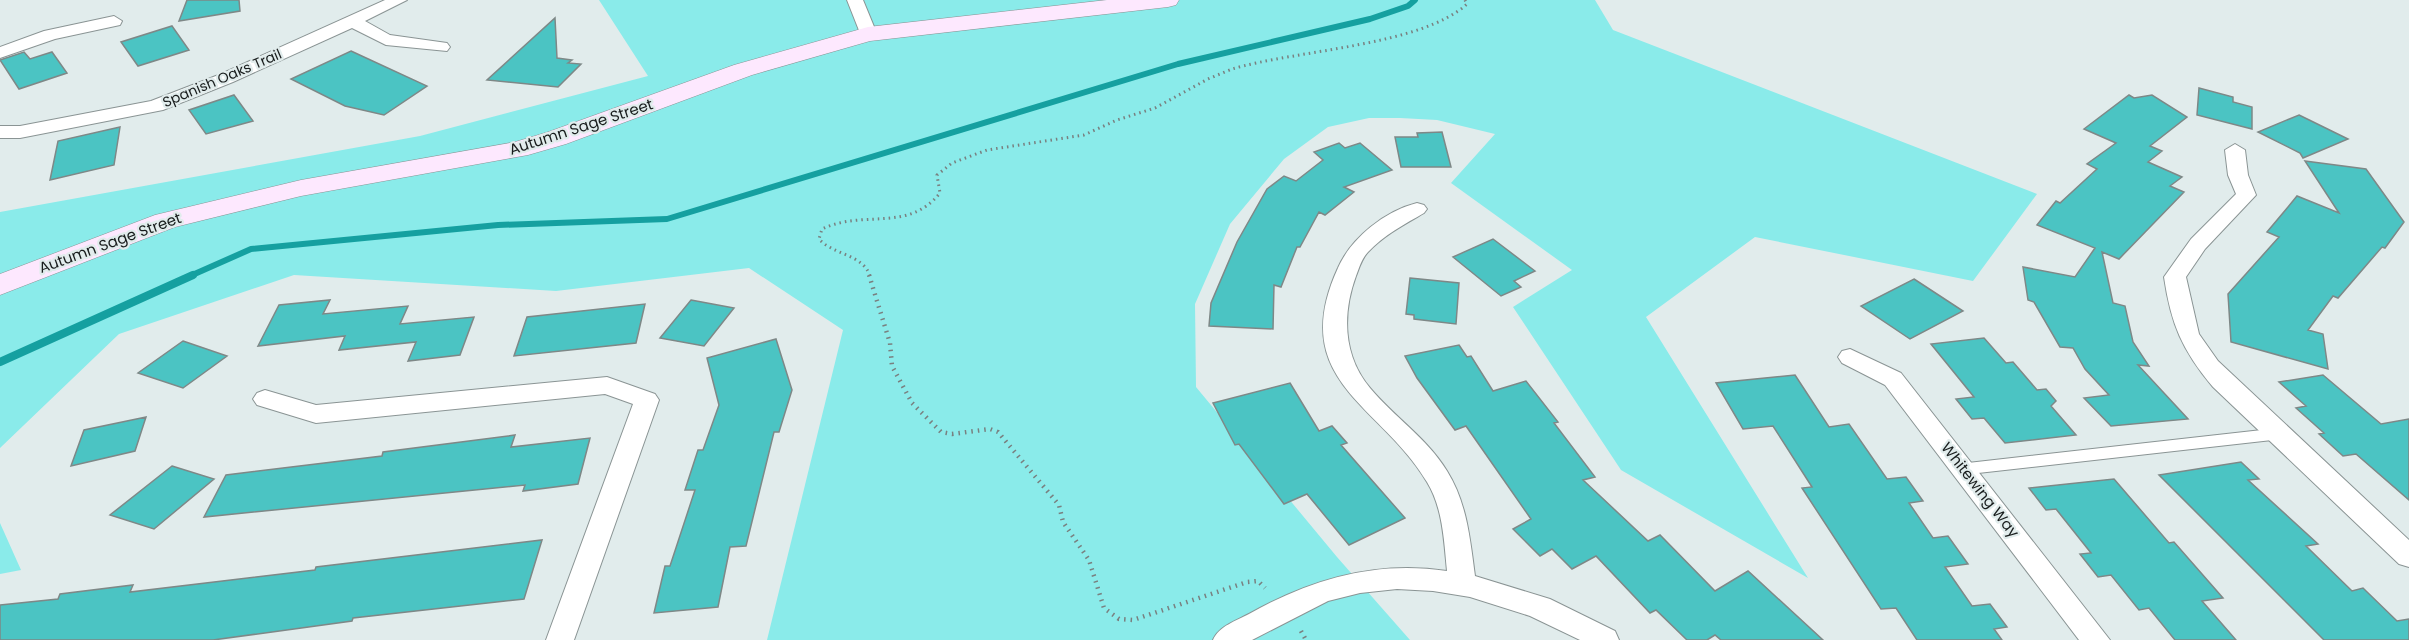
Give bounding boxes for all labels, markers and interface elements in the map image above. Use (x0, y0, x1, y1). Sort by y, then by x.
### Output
street label: Spanish Oaks Trail (159, 44, 285, 112)
street label: Autumn Sage Street (506, 93, 655, 160)
street label: Autumn Sage Street (36, 207, 184, 278)
street label: Whitewing Way (1937, 438, 2025, 542)

